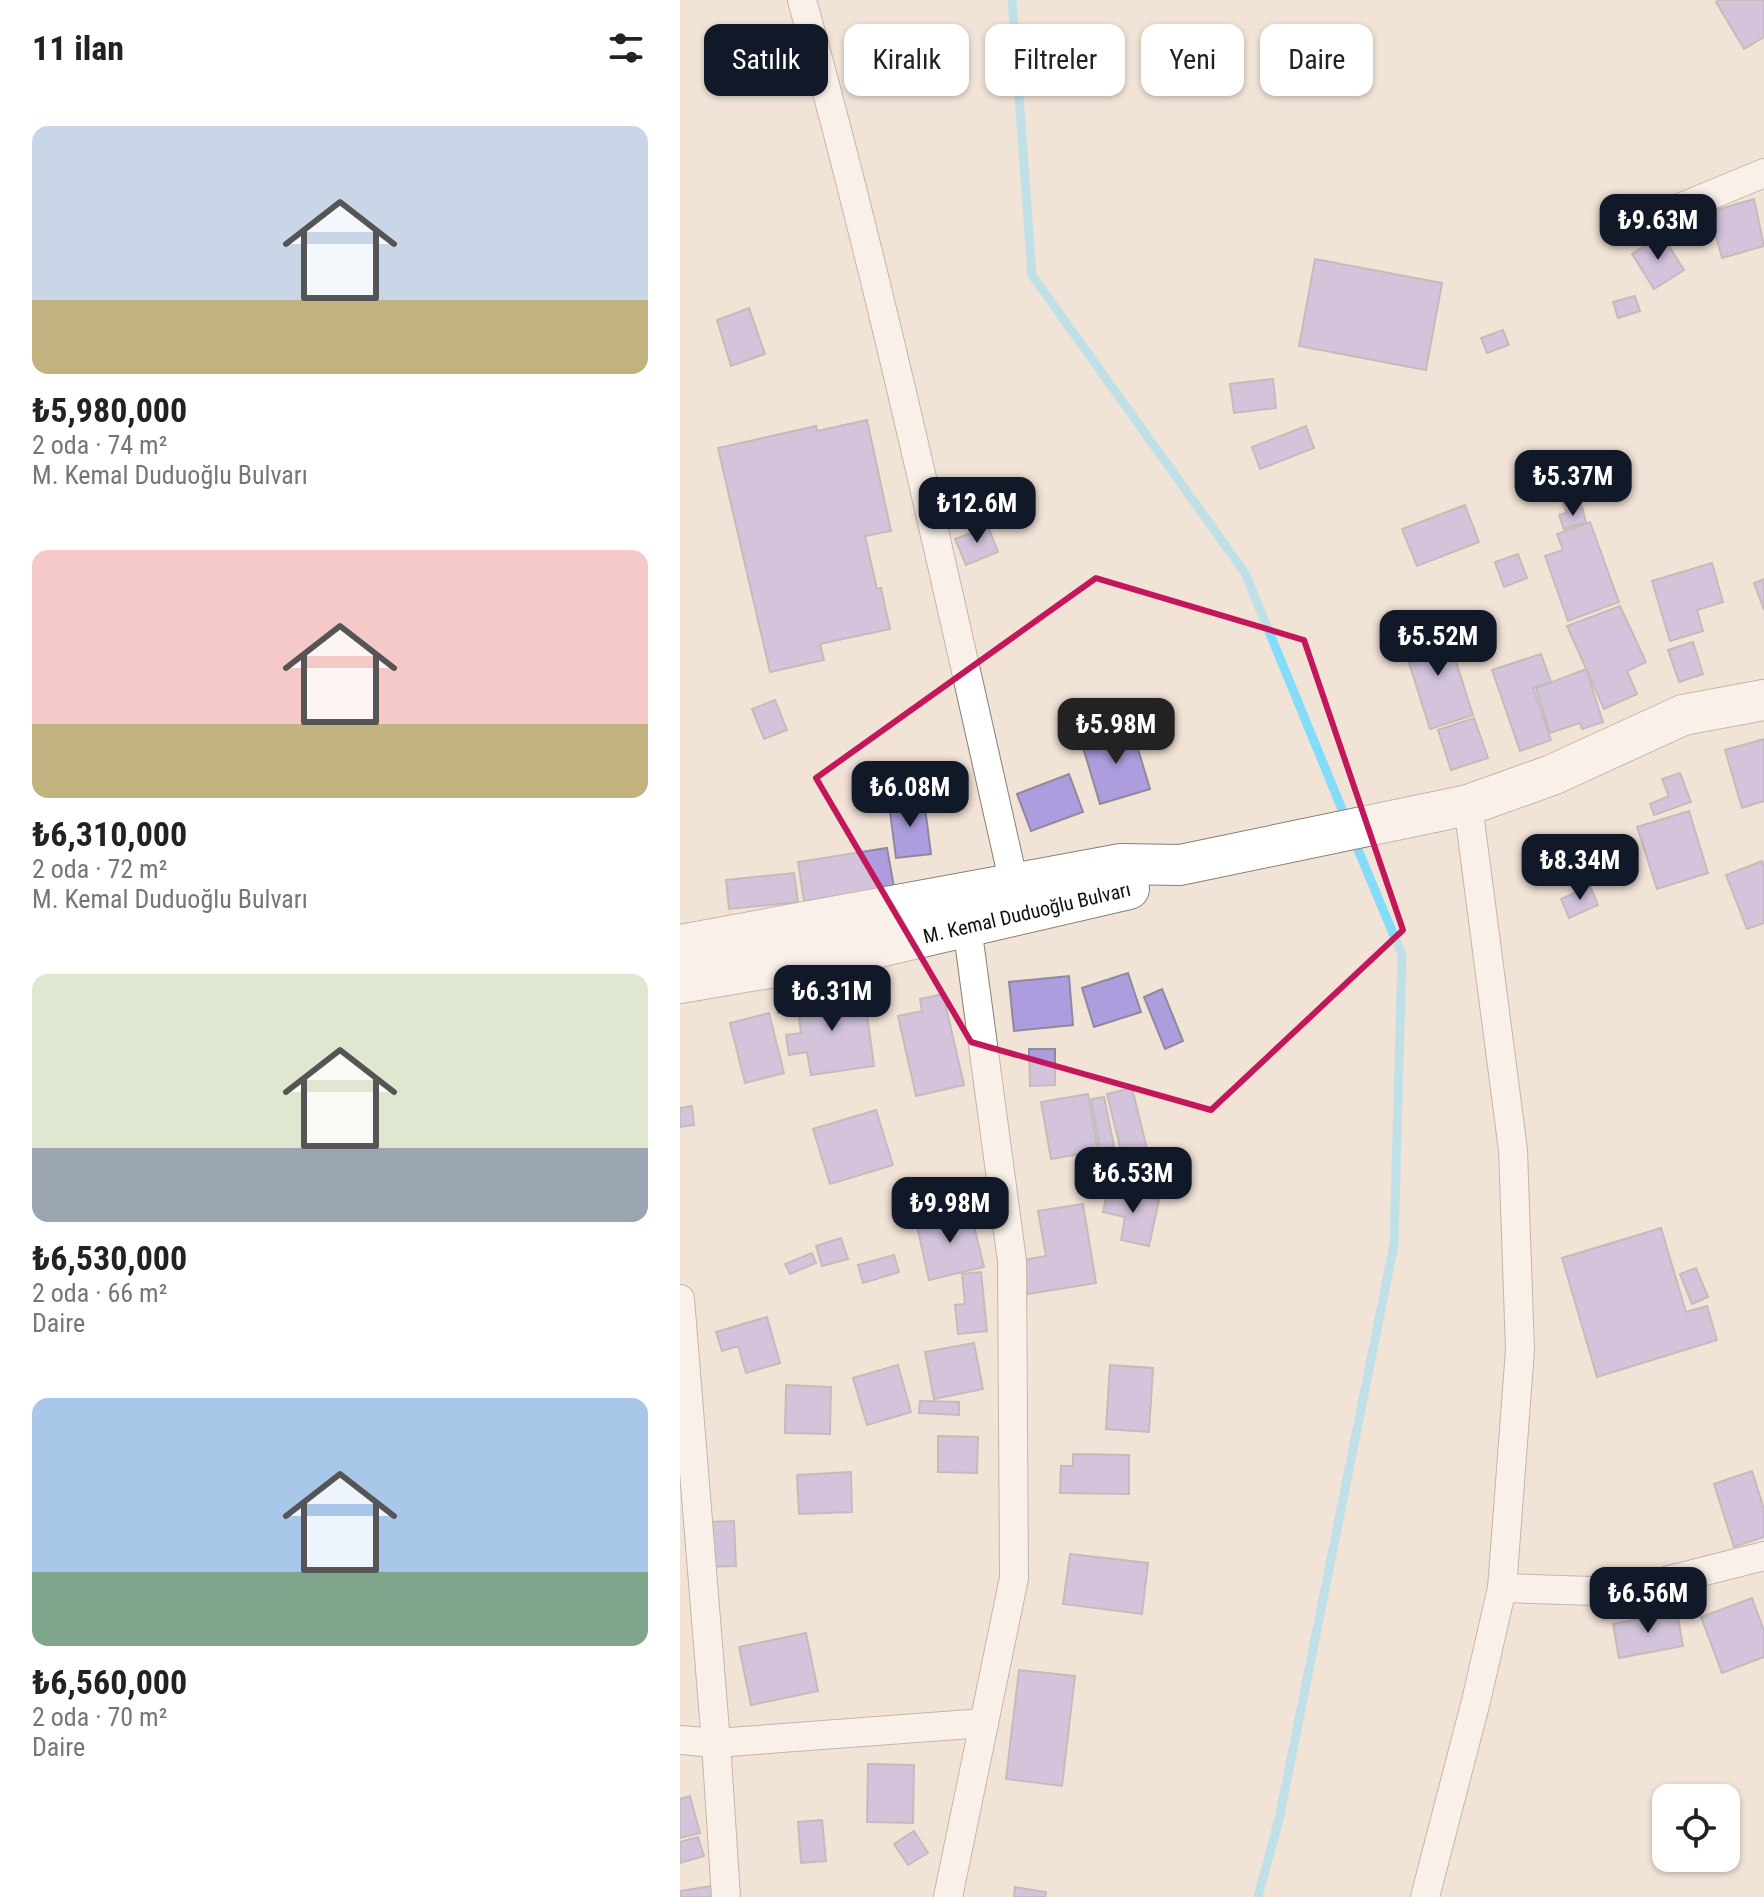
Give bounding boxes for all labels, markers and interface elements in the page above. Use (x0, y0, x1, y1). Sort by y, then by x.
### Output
chip: Satılık (704, 24, 828, 96)
chip: Kiralık (844, 24, 969, 96)
chip: Filtreler (985, 24, 1125, 96)
chip: Yeni (1141, 24, 1244, 96)
chip: Daire (1260, 24, 1373, 96)
icon: filters (604, 26, 648, 70)
text: 11 ilan (32, 28, 124, 68)
icon: home (268, 178, 412, 322)
pin: ₺9.63M (1593, 194, 1723, 262)
text: ₺9.63M (1618, 205, 1698, 235)
text: ₺5,980,000 (32, 390, 187, 430)
text: 2 oda · 74 m² (32, 430, 167, 460)
pin: ₺5.37M (1508, 450, 1638, 518)
text: M. Kemal Duduoğlu Bulvarı (32, 460, 308, 490)
text: ₺5.37M (1533, 461, 1613, 491)
pin: ₺12.6M (912, 477, 1042, 545)
text: ₺12.6M (937, 488, 1017, 518)
icon: home (268, 602, 412, 746)
pin: ₺5.52M (1373, 610, 1503, 678)
text: ₺5.52M (1398, 621, 1478, 651)
pin: ₺5.98M (1051, 698, 1181, 766)
text: ₺5.98M (1076, 709, 1156, 739)
pin: ₺6.08M (845, 761, 975, 829)
text: ₺6.08M (870, 772, 950, 802)
text: ₺6,310,000 (32, 814, 187, 854)
pin: ₺8.34M (1515, 834, 1645, 902)
text: ₺8.34M (1540, 845, 1620, 875)
text: 2 oda · 72 m² (32, 854, 167, 884)
street label: M. Kemal Duduoğlu Bulvarı (921, 877, 1133, 948)
text: M. Kemal Duduoğlu Bulvarı (32, 884, 308, 914)
pin: ₺6.31M (767, 965, 897, 1033)
text: ₺6.31M (792, 976, 872, 1006)
icon: home (268, 1026, 412, 1170)
pin: ₺6.53M (1068, 1147, 1198, 1215)
text: ₺6.53M (1093, 1158, 1173, 1188)
pin: ₺9.98M (885, 1177, 1015, 1245)
text: ₺9.98M (910, 1188, 990, 1218)
text: ₺6,530,000 (32, 1238, 187, 1278)
text: 2 oda · 66 m² (32, 1278, 167, 1308)
text: Daire (32, 1308, 85, 1338)
icon: home (268, 1450, 412, 1594)
pin: ₺6.56M (1583, 1567, 1713, 1635)
text: ₺6.56M (1608, 1578, 1688, 1608)
text: ₺6,560,000 (32, 1662, 187, 1702)
text: 2 oda · 70 m² (32, 1702, 167, 1732)
text: Daire (32, 1732, 85, 1762)
map controls (1652, 1784, 1740, 1872)
button: locate (1652, 1784, 1740, 1872)

